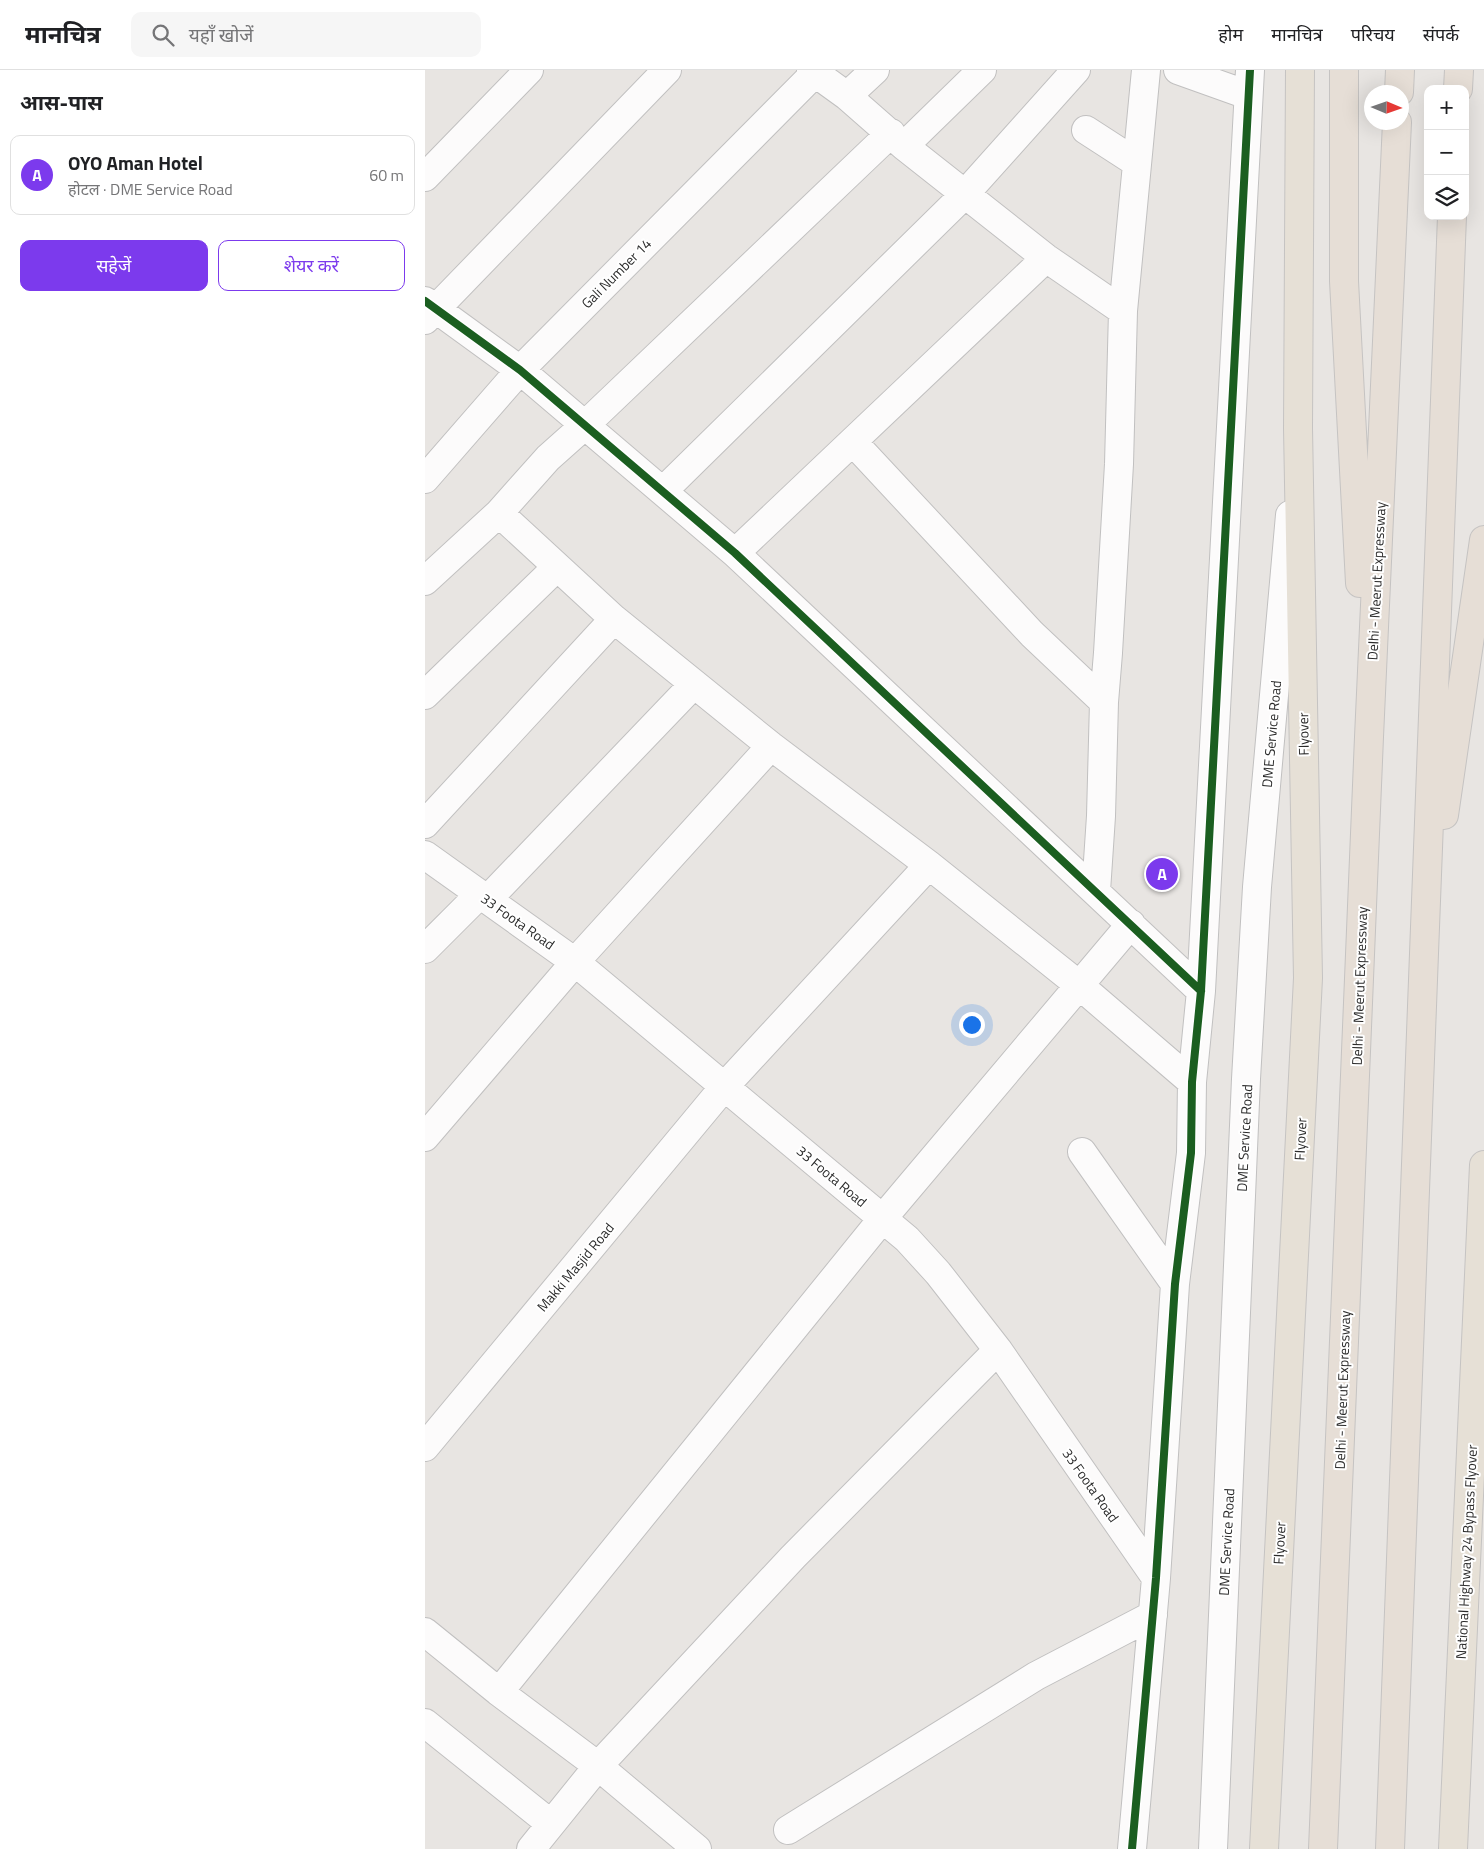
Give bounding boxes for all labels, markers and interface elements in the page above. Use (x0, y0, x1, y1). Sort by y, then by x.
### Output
search box (131, 12, 481, 57)
text: मानचित्र (25, 16, 101, 52)
text: यहाँ खोजें (189, 20, 253, 49)
icon: search (149, 21, 177, 49)
text: होम (1218, 21, 1243, 48)
text: मानचित्र (1271, 21, 1323, 48)
text: परिचय (1351, 21, 1395, 48)
text: संपर्क (1423, 21, 1459, 48)
north arrow (1364, 85, 1409, 130)
map controls (1424, 85, 1469, 220)
button: + (1424, 85, 1469, 130)
text: आस-पास (20, 86, 103, 118)
button: − (1424, 130, 1469, 175)
text: OYO Aman Hotel (68, 148, 203, 177)
text: A (32, 163, 42, 187)
text: 60 m (369, 163, 404, 187)
button: layers (1424, 175, 1469, 220)
text: होटल · DME Service Road (68, 177, 233, 201)
street label: Gali Number 14 (576, 233, 656, 313)
button: सहेजें (20, 240, 208, 291)
button: शेयर करें (218, 240, 405, 291)
street label: Delhi - Meerut Expressway (1361, 501, 1391, 661)
street label: DME Service Road (1256, 680, 1286, 788)
street label: Flyover (1292, 712, 1314, 756)
pin: A (1146, 855, 1178, 893)
street label: 33 Foota Road (477, 888, 559, 954)
street label: Delhi - Meerut Expressway (1346, 906, 1372, 1066)
your location (959, 1012, 985, 1038)
street label: DME Service Road (1231, 1084, 1257, 1192)
street label: Flyover (1288, 1117, 1312, 1161)
street label: 33 Foota Road (792, 1140, 872, 1212)
street label: Makki Masjid Road (531, 1218, 619, 1316)
street label: Delhi - Meerut Expressway (1329, 1310, 1355, 1470)
street label: 33 Foota Road (1058, 1444, 1124, 1526)
street label: National Highway 24 Bypass Flyover (1450, 1444, 1482, 1660)
street label: DME Service Road (1213, 1488, 1239, 1596)
street label: Flyover (1267, 1521, 1291, 1565)

